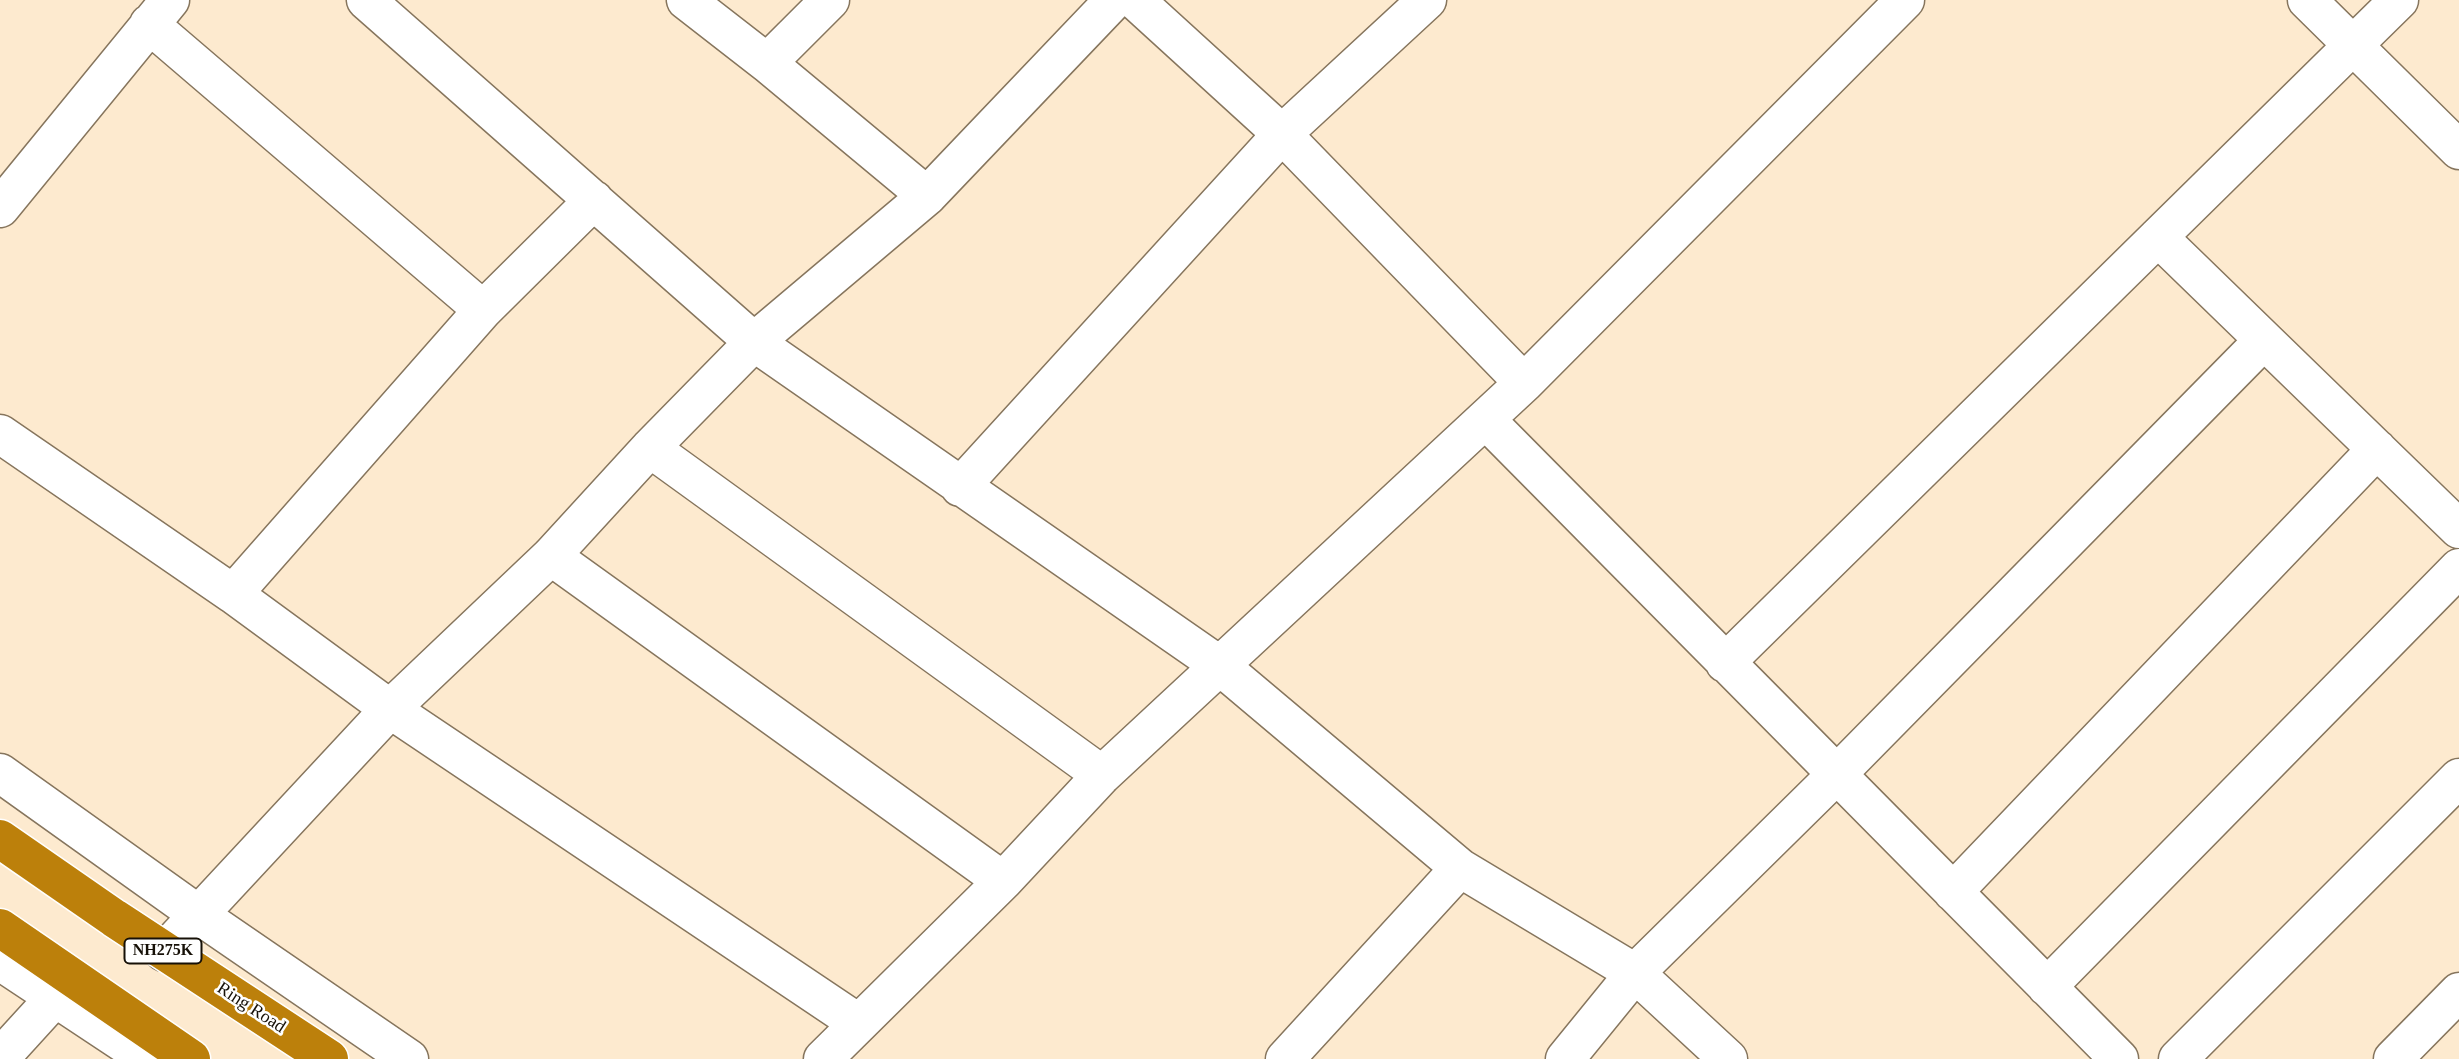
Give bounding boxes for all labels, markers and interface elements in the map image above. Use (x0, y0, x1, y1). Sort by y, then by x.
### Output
road number: NH275K (124, 939, 202, 964)
street label: Ring Road (213, 978, 289, 1038)

